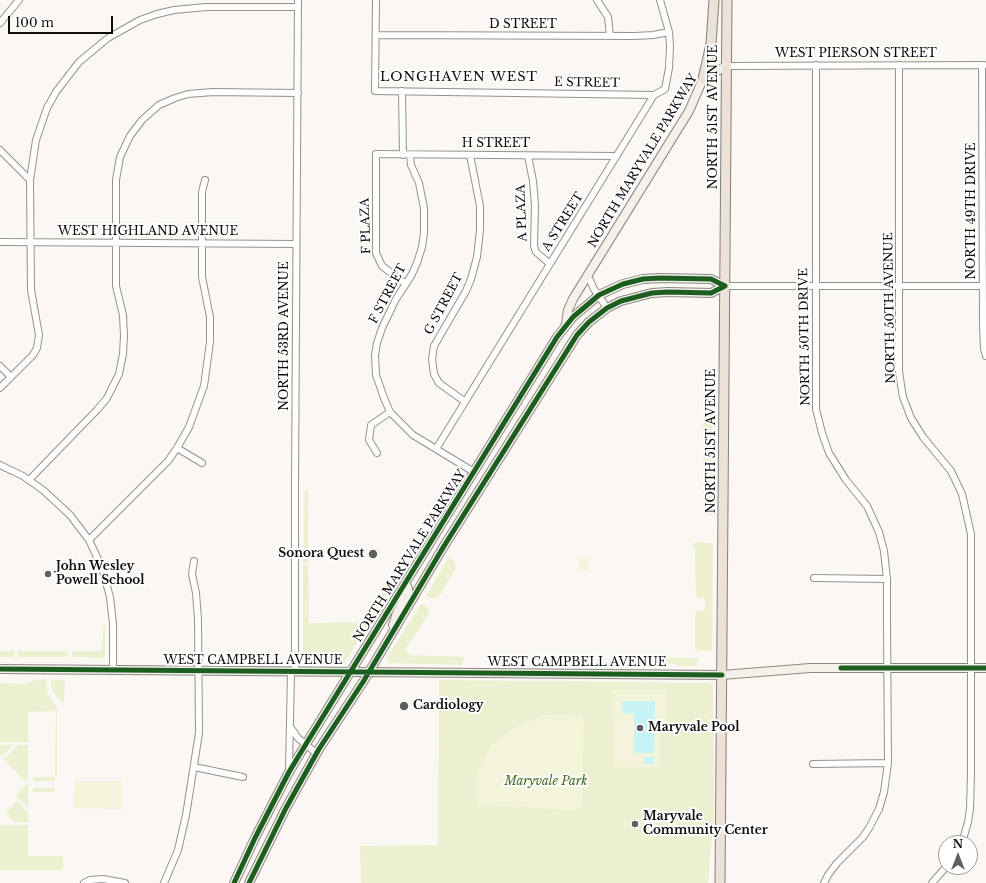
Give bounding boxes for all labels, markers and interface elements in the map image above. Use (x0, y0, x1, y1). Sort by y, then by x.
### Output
scale bar (10, 8, 115, 34)
text: 100 m (15, 15, 54, 30)
street label: D STREET (489, 18, 557, 32)
street label: NORTH 51ST AVENUE (707, 45, 721, 189)
street label: WEST PIERSON STREET (775, 47, 937, 61)
district label: LONGHAVEN WEST (380, 69, 538, 85)
street label: NORTH MARYVALE PARKWAY (585, 72, 701, 250)
street label: E STREET (554, 75, 620, 91)
street label: H STREET (462, 137, 530, 151)
street label: NORTH 49TH DRIVE (965, 142, 979, 280)
street label: A PLAZA (514, 184, 530, 242)
street label: A STREET (539, 190, 587, 254)
street label: F PLAZA (358, 198, 374, 254)
street label: WEST HIGHLAND AVENUE (58, 225, 238, 239)
street label: NORTH 50TH AVENUE (881, 232, 899, 384)
street label: NORTH 53RD AVENUE (278, 261, 292, 411)
street label: F STREET (366, 262, 410, 326)
street label: NORTH 50TH DRIVE (797, 268, 813, 406)
street label: G STREET (422, 271, 466, 337)
street label: NORTH 51ST AVENUE (705, 369, 719, 513)
street label: NORTH MARYVALE PARKWAY (351, 467, 469, 645)
place label: Sonora Quest (278, 547, 364, 561)
marker: Sonora Quest (367, 548, 379, 560)
place label: John Wesley Powell School (56, 560, 145, 588)
marker: John Wesley Powell School (43, 569, 53, 579)
street label: WEST CAMPBELL AVENUE (164, 654, 342, 668)
street label: WEST CAMPBELL AVENUE (488, 656, 666, 670)
place label: Cardiology (413, 699, 484, 713)
marker: Cardiology (398, 700, 410, 712)
place label: Maryvale Pool (648, 721, 739, 735)
marker: Maryvale Pool (635, 723, 645, 733)
park label: Maryvale Park (505, 775, 587, 789)
place label: Maryvale Community Center (643, 810, 768, 838)
marker: Maryvale Community Center (630, 819, 640, 829)
north arrow (938, 835, 978, 875)
text: N (953, 837, 963, 851)

